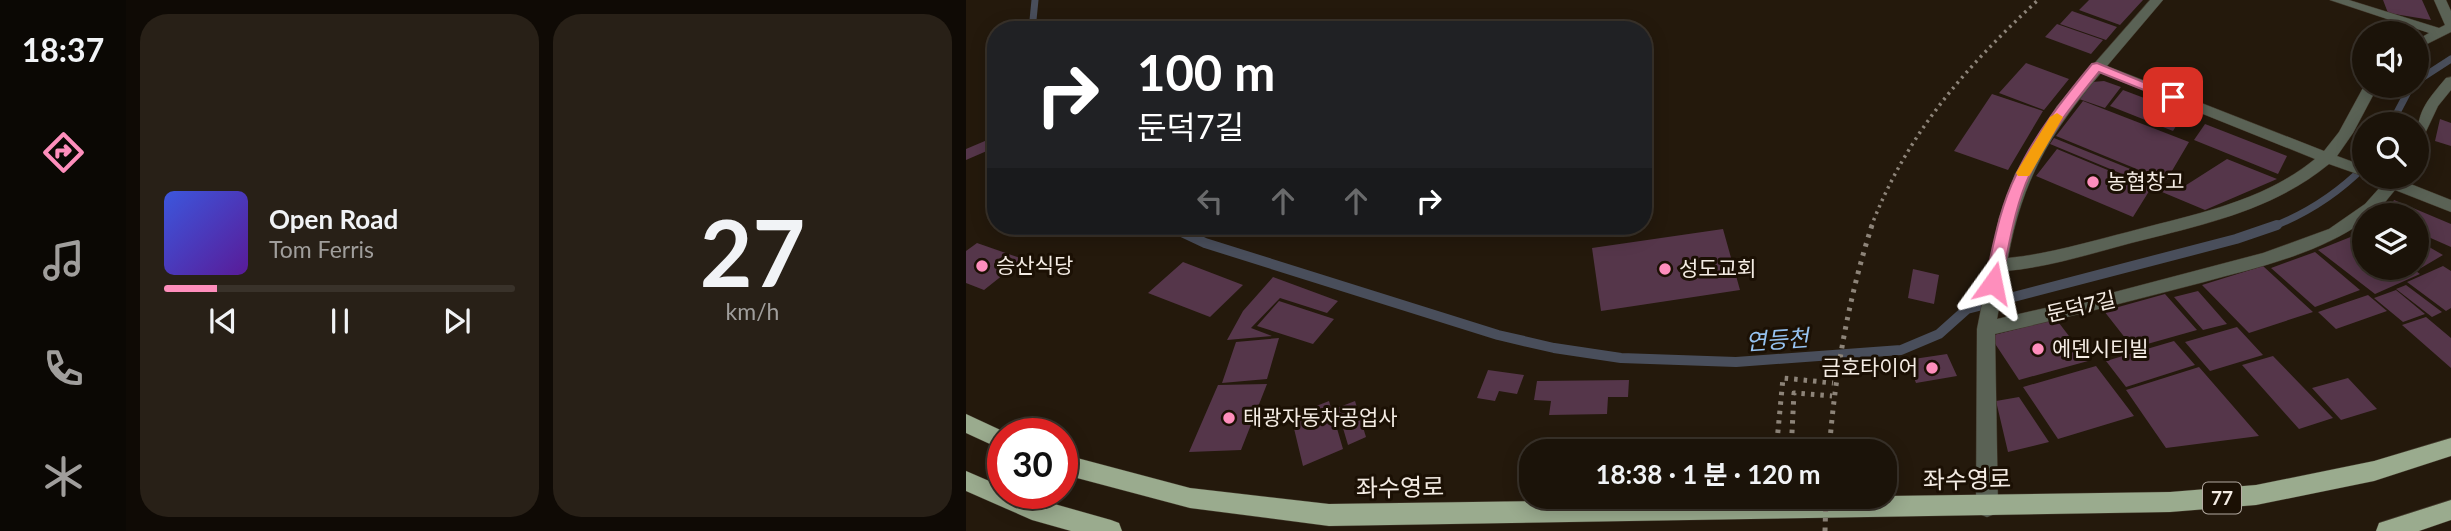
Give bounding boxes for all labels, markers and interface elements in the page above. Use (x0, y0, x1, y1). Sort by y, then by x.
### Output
map controls (2352, 21, 2429, 280)
button: sound (2352, 21, 2429, 98)
text: 18:37 (22, 30, 104, 69)
text: 100 m (1137, 43, 1275, 101)
icon: right (1022, 49, 1113, 140)
pin (2143, 67, 2203, 127)
icon: arrive (2154, 78, 2192, 116)
text: 둔덕7길 (1137, 107, 1244, 146)
button: search (2352, 112, 2429, 189)
icon: directions (39, 128, 88, 177)
place label: 농협창고 (2107, 168, 2184, 193)
marker: 농협창고 (2085, 174, 2101, 190)
icon: left (1191, 182, 1229, 220)
icon: ahead (1264, 182, 1302, 220)
icon: ahead (1337, 182, 1375, 220)
icon: right (1410, 182, 1448, 220)
text: 27 (700, 197, 805, 306)
text: Open Road (269, 203, 398, 235)
button: layers (2352, 203, 2429, 280)
text: Tom Ferris (269, 235, 374, 263)
icon: music (39, 236, 88, 285)
position arrow (1956, 246, 2030, 320)
place label: 승산식당 (996, 252, 1073, 277)
place label: 성도교회 (1679, 255, 1756, 280)
marker: 승산식당 (974, 258, 990, 274)
marker: 성도교회 (1657, 261, 1673, 277)
street label: 둔덕7길 (2044, 285, 2118, 326)
text: km/h (726, 297, 779, 325)
icon: previous (204, 302, 242, 340)
icon: pause (321, 302, 359, 340)
icon: next (438, 302, 476, 340)
water label: 연등천 (1744, 323, 1812, 355)
place label: 에덴시티빌 (2052, 335, 2149, 360)
marker: 에덴시티빌 (2030, 341, 2046, 357)
icon: phone (39, 344, 88, 393)
place label: 금호타이어 (1821, 354, 1918, 379)
marker: 금호타이어 (1924, 360, 1940, 376)
place label: 태광자동차공업사 (1243, 404, 1398, 429)
marker: 태광자동차공업사 (1221, 410, 1237, 426)
speed limit sign: 30 (987, 418, 1078, 509)
icon: climate (39, 452, 88, 501)
text: 18:38 · 1 분 · 120 m (1595, 458, 1821, 490)
street label: 좌수영로 (1923, 463, 2011, 494)
street label: 좌수영로 (1356, 471, 1444, 502)
road number: 77 (2203, 482, 2241, 513)

